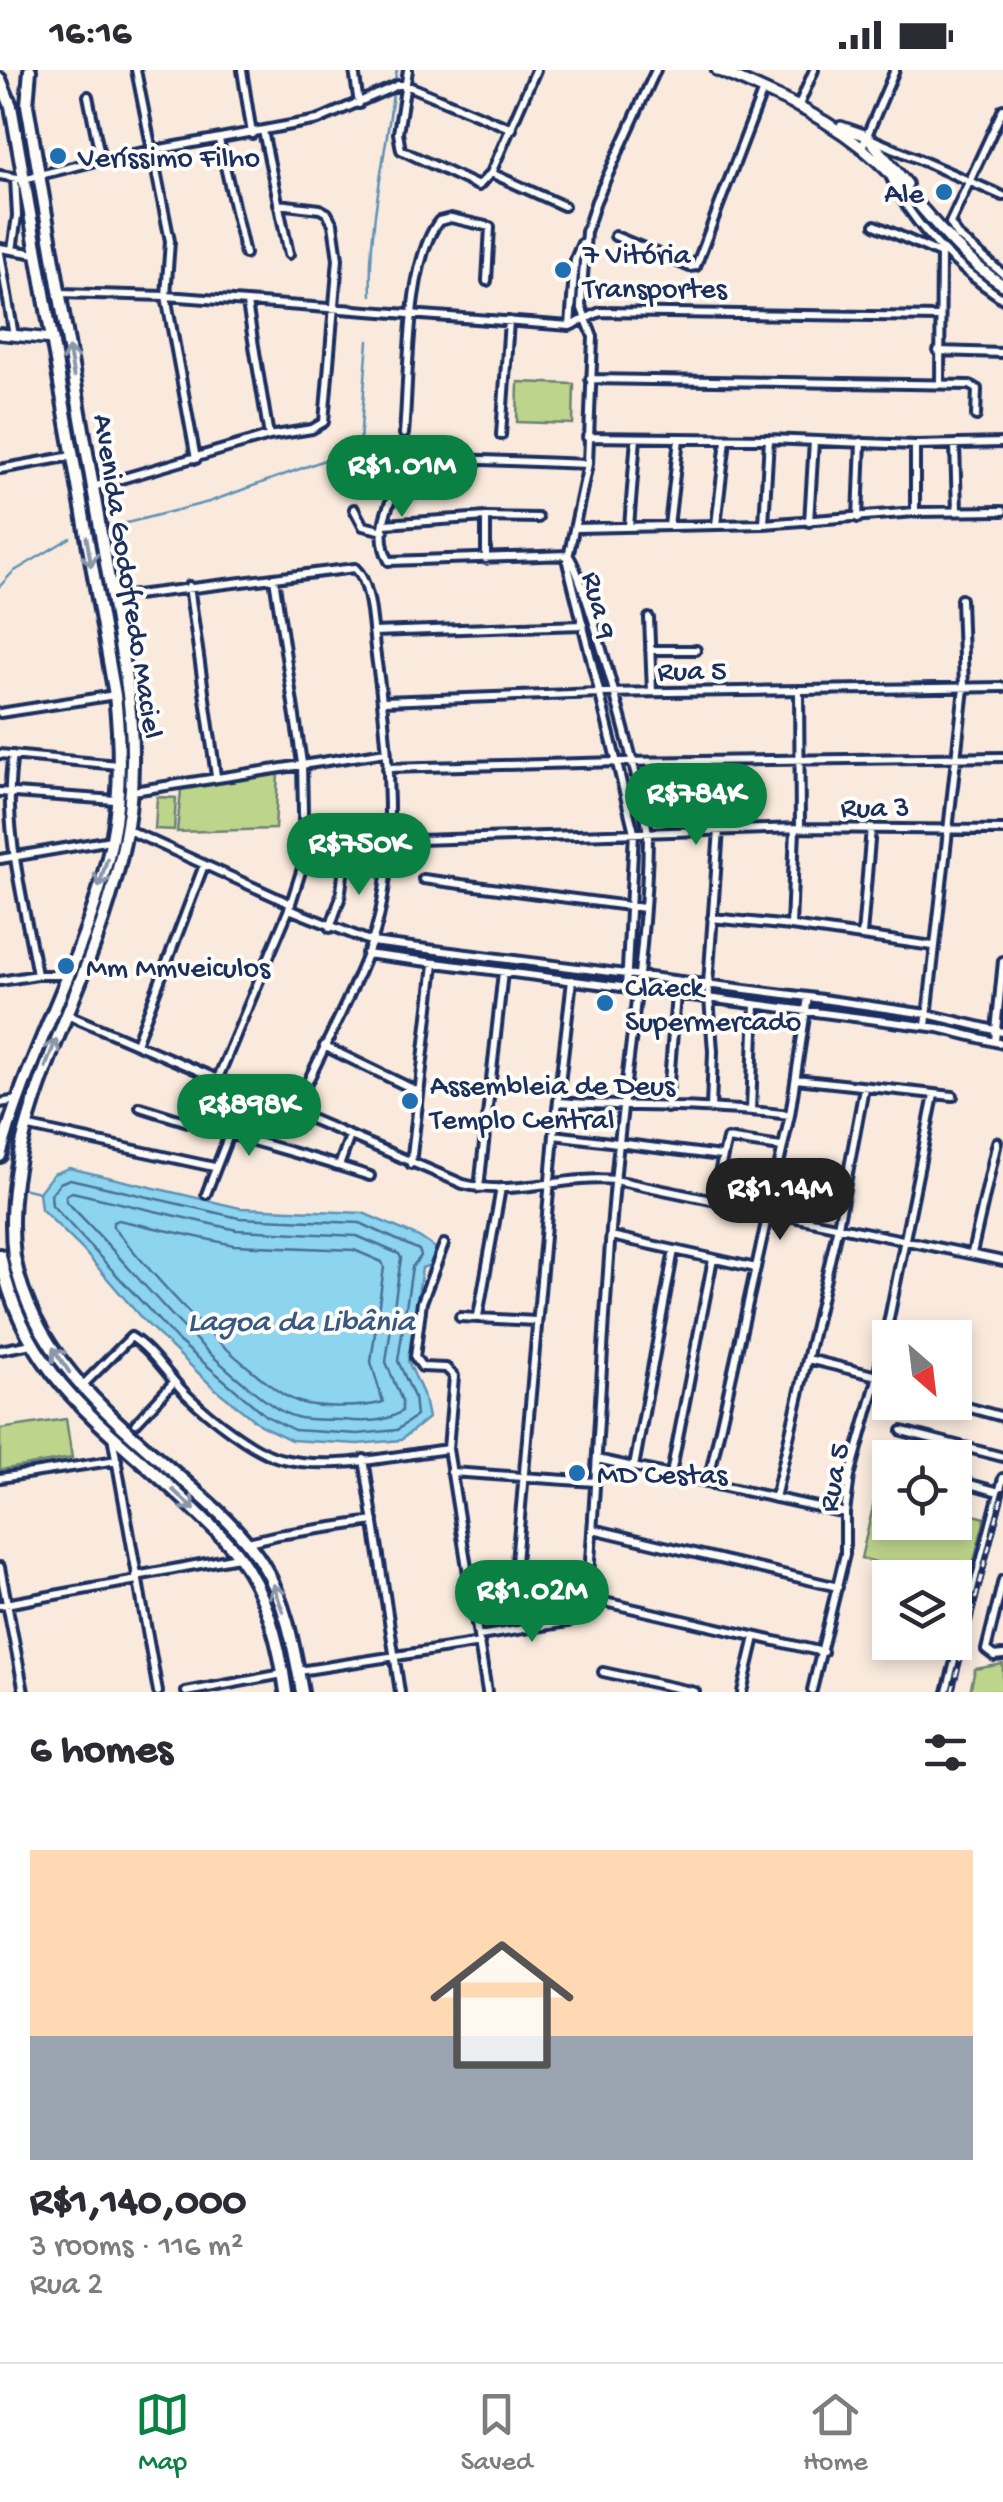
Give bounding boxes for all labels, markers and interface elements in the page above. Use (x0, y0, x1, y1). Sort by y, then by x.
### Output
text: 16:16 (50, 13, 131, 57)
place label: Veríssimo Filho (77, 143, 260, 178)
marker: Veríssimo Filho (47, 145, 69, 167)
place label: Ale (884, 179, 925, 214)
marker: Ale (933, 181, 955, 203)
place label: 7 Vitória Transportes (581, 240, 728, 309)
marker: 7 Vitória Transportes (552, 259, 574, 281)
one-way arrow (61, 346, 80, 379)
street label: Avenida Godofredo Maciel (83, 412, 168, 741)
pin: R$1.01M (310, 435, 494, 520)
text: R$1.01M (348, 448, 456, 486)
one-way arrow (80, 535, 99, 568)
street label: Rua 9 (571, 569, 622, 644)
street label: Rua 5 (657, 655, 727, 692)
pin: R$784K (615, 763, 777, 848)
text: R$784K (647, 776, 745, 814)
street label: Rua 3 (840, 793, 910, 828)
pin: R$750K (278, 813, 440, 898)
text: R$750K (309, 826, 409, 864)
one-way arrow (93, 857, 111, 888)
place label: Mm Mmveiculos (86, 953, 271, 988)
marker: Mm Mmveiculos (55, 955, 77, 977)
place label: Claeck Supermercado (625, 973, 801, 1042)
marker: Claeck Supermercado (594, 992, 616, 1014)
one-way arrow (44, 1038, 62, 1069)
place label: Assembleia de Deus Templo Central (428, 1071, 676, 1140)
pin: R$898K (168, 1074, 330, 1159)
text: R$898K (199, 1087, 299, 1125)
marker: Assembleia de Deus Templo Central (399, 1090, 421, 1112)
pin: R$1.14M (688, 1158, 872, 1243)
text: R$1.14M (728, 1171, 832, 1209)
water label: Lagoa da Libânia (188, 1305, 417, 1343)
north arrow (872, 1320, 972, 1420)
map controls (872, 1320, 972, 1660)
one-way arrow (50, 1347, 71, 1375)
button: locate (872, 1440, 972, 1540)
street label: Rua 5 (813, 1441, 860, 1515)
place label: MD Cestas (597, 1460, 728, 1495)
marker: MD Cestas (566, 1462, 588, 1484)
one-way arrow (171, 1488, 196, 1511)
pin: R$1.02M (440, 1560, 624, 1645)
button: layers (872, 1560, 972, 1660)
text: R$1.02M (477, 1573, 587, 1611)
one-way arrow (268, 1583, 286, 1614)
icon: filters (918, 1725, 973, 1780)
text: 6 homes (30, 1728, 173, 1777)
icon: home (412, 1915, 592, 2095)
text: R$1,140,000 (30, 2180, 246, 2229)
text: 3 rooms · 116 m² (30, 2229, 243, 2267)
text: Rua 2 (30, 2267, 103, 2305)
tab: Map (135, 2387, 190, 2480)
tab: Saved (461, 2387, 532, 2480)
tab: Home (803, 2387, 868, 2480)

